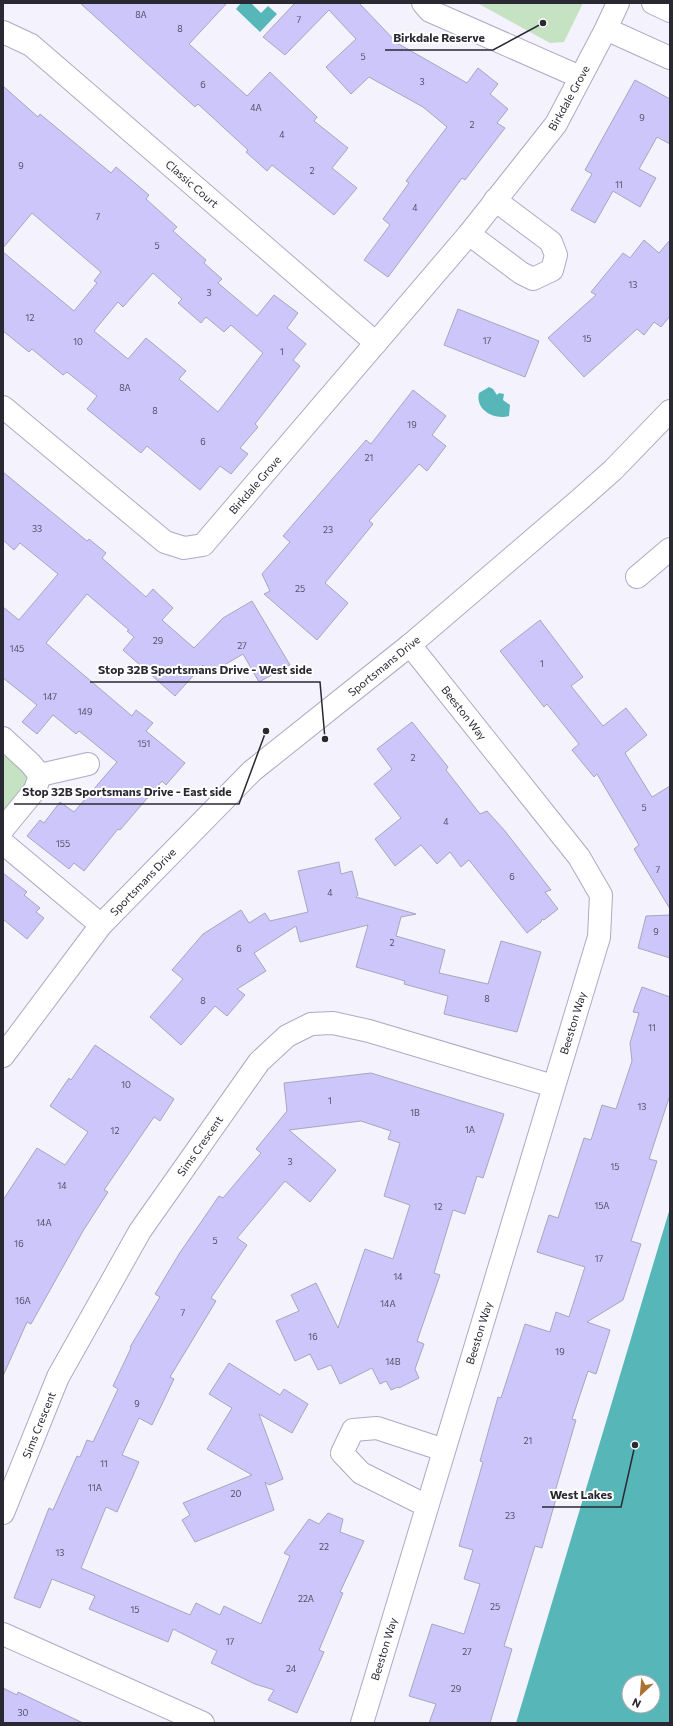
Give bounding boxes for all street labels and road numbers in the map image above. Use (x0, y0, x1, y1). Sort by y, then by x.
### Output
street label: Birkdale Grove (545, 63, 592, 133)
street label: Classic Court (163, 157, 222, 210)
street label: Birkdale Grove (226, 453, 284, 516)
street label: Sportsmans Drive (345, 633, 422, 699)
street label: Beeston Way (439, 683, 490, 743)
street label: Sportsmans Drive (107, 845, 178, 918)
street label: Beeston Way (557, 990, 588, 1056)
street label: Sims Crescent (174, 1113, 225, 1178)
street label: Beeston Way (463, 1300, 494, 1366)
street label: Sims Crescent (19, 1389, 58, 1460)
street label: Beeston Way (368, 1616, 399, 1682)

